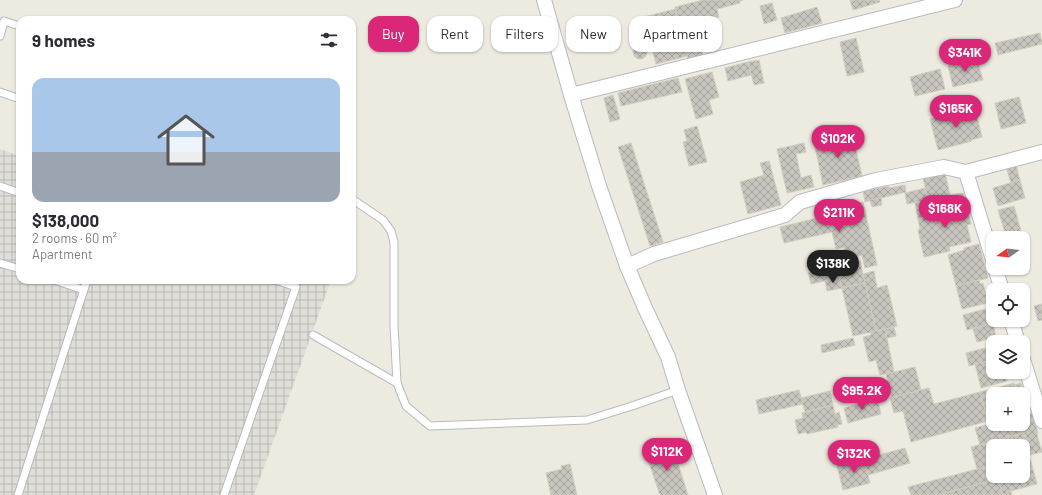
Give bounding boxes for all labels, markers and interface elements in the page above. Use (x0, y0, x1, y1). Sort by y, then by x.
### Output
chip: Buy (368, 16, 419, 52)
chip: Rent (427, 16, 483, 52)
chip: Filters (491, 16, 558, 52)
chip: New (566, 16, 621, 52)
chip: Apartment (629, 16, 722, 52)
icon: filters (318, 29, 340, 51)
text: 9 homes (32, 30, 95, 50)
pin: $341K (937, 39, 993, 73)
text: $341K (948, 44, 982, 60)
pin: $165K (928, 95, 984, 129)
text: $165K (939, 100, 973, 116)
icon: home (150, 104, 222, 176)
pin: $102K (810, 125, 866, 159)
text: $102K (821, 130, 855, 146)
pin: $168K (917, 195, 973, 229)
pin: $211K (811, 199, 867, 233)
text: $168K (928, 200, 962, 216)
text: $211K (823, 204, 855, 220)
text: $138,000 (32, 210, 99, 230)
text: 2 rooms · 60 m² (32, 230, 117, 246)
north arrow (986, 231, 1030, 275)
map controls (986, 231, 1030, 483)
text: Apartment (32, 246, 93, 262)
pin: $138K (805, 250, 861, 284)
text: $138K (816, 255, 850, 271)
button: locate (986, 283, 1030, 327)
button: layers (986, 335, 1030, 379)
pin: $95.2K (829, 377, 895, 411)
text: $95.2K (842, 382, 882, 398)
button: + (986, 387, 1030, 431)
pin: $112K (639, 438, 695, 472)
button: − (986, 439, 1030, 483)
pin: $132K (826, 440, 882, 474)
text: $112K (651, 443, 683, 459)
text: $132K (837, 445, 871, 461)

